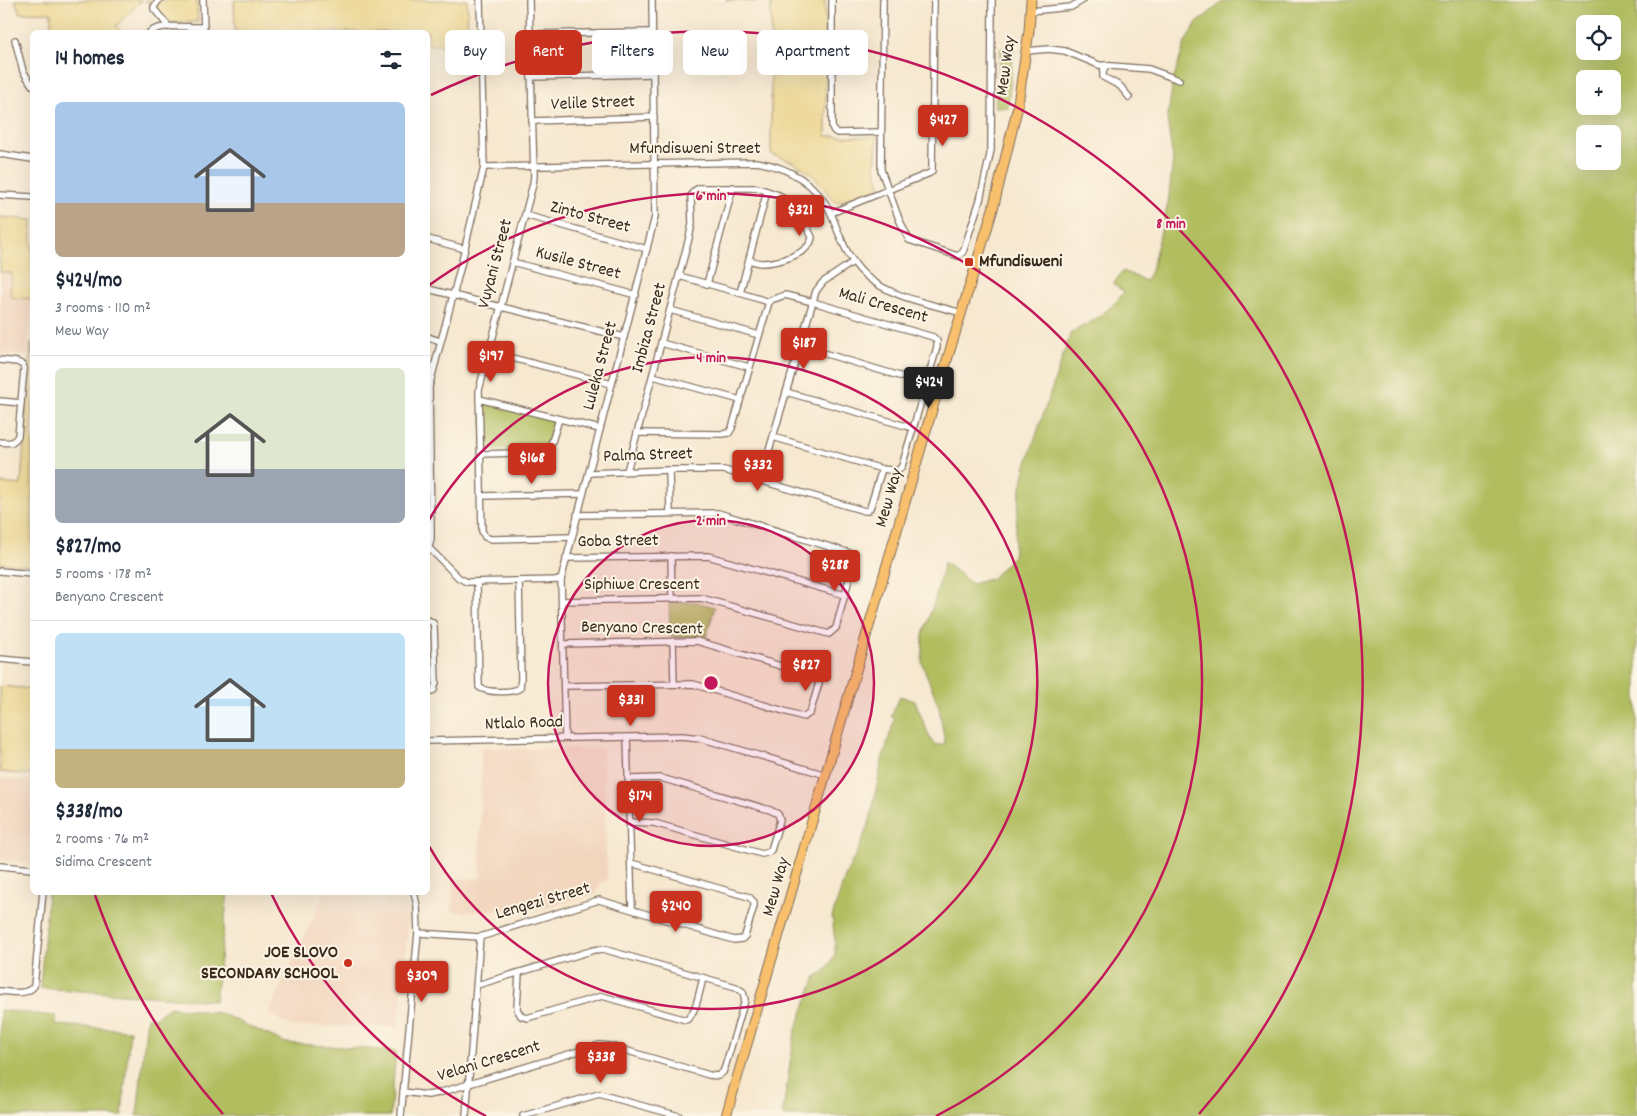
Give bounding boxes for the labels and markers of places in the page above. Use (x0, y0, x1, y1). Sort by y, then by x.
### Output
pin: $427 (913, 104, 973, 147)
pin: $321 (770, 194, 830, 237)
place label: Mfundisweni (979, 250, 1063, 275)
marker: Mfundisweni (963, 256, 975, 268)
pin: $187 (774, 328, 834, 370)
pin: $197 (461, 340, 521, 383)
pin: $424 (899, 366, 959, 409)
pin: $168 (502, 442, 562, 485)
pin: $332 (728, 450, 788, 492)
pin: $288 (805, 550, 865, 592)
pin: $827 (776, 650, 836, 692)
centre of rings (702, 674, 720, 692)
pin: $331 (601, 684, 661, 727)
pin: $174 (610, 780, 670, 823)
pin: $240 (646, 890, 706, 933)
place label: JOE SLOVO SECONDARY SCHOOL (201, 941, 339, 987)
marker: JOE SLOVO SECONDARY SCHOOL (342, 957, 354, 969)
pin: $309 (392, 960, 452, 1003)
pin: $338 (571, 1042, 631, 1084)

